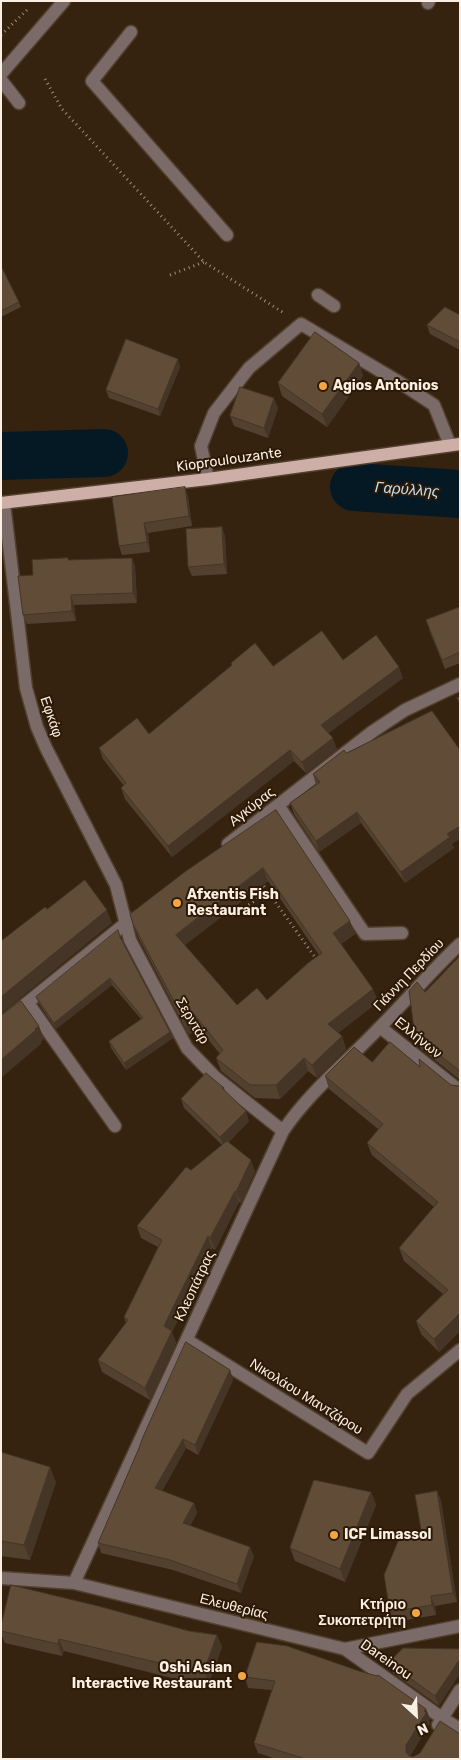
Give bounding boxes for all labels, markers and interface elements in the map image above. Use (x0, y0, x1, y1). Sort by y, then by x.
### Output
place label: Agios Antonios (333, 378, 438, 394)
marker: Agios Antonios (317, 380, 329, 392)
street label: Kioproulouzante (175, 444, 283, 476)
water label: Γαρύλλης (374, 479, 440, 501)
street label: Εφκάφ (36, 694, 66, 740)
street label: Αγκύρας (226, 784, 278, 830)
place label: Afxentis Fish Restaurant (187, 887, 279, 920)
marker: Afxentis Fish Restaurant (171, 897, 183, 909)
street label: Γιάννη Περδίου (370, 935, 448, 1015)
street label: Σερντάρ (172, 995, 212, 1047)
street label: Ελλήνων (391, 1014, 445, 1062)
street label: Κλεοπάτρας (171, 1248, 219, 1324)
street label: Νικολάου Μαντζάρου (246, 1355, 366, 1439)
place label: ICF Limassol (344, 1527, 431, 1543)
marker: ICF Limassol (328, 1529, 340, 1541)
street label: Ελευθερίας (198, 1590, 270, 1624)
place label: Κτήριο Συκοπετρήτη (318, 1597, 406, 1630)
marker: Κτήριο Συκοπετρήτη (410, 1607, 422, 1619)
street label: Dareinou (357, 1636, 415, 1684)
place label: Oshi Asian Interactive Restaurant (72, 1660, 232, 1692)
marker: Oshi Asian Interactive Restaurant (236, 1670, 248, 1682)
north arrow (391, 1690, 441, 1740)
text: N (414, 1719, 431, 1739)

